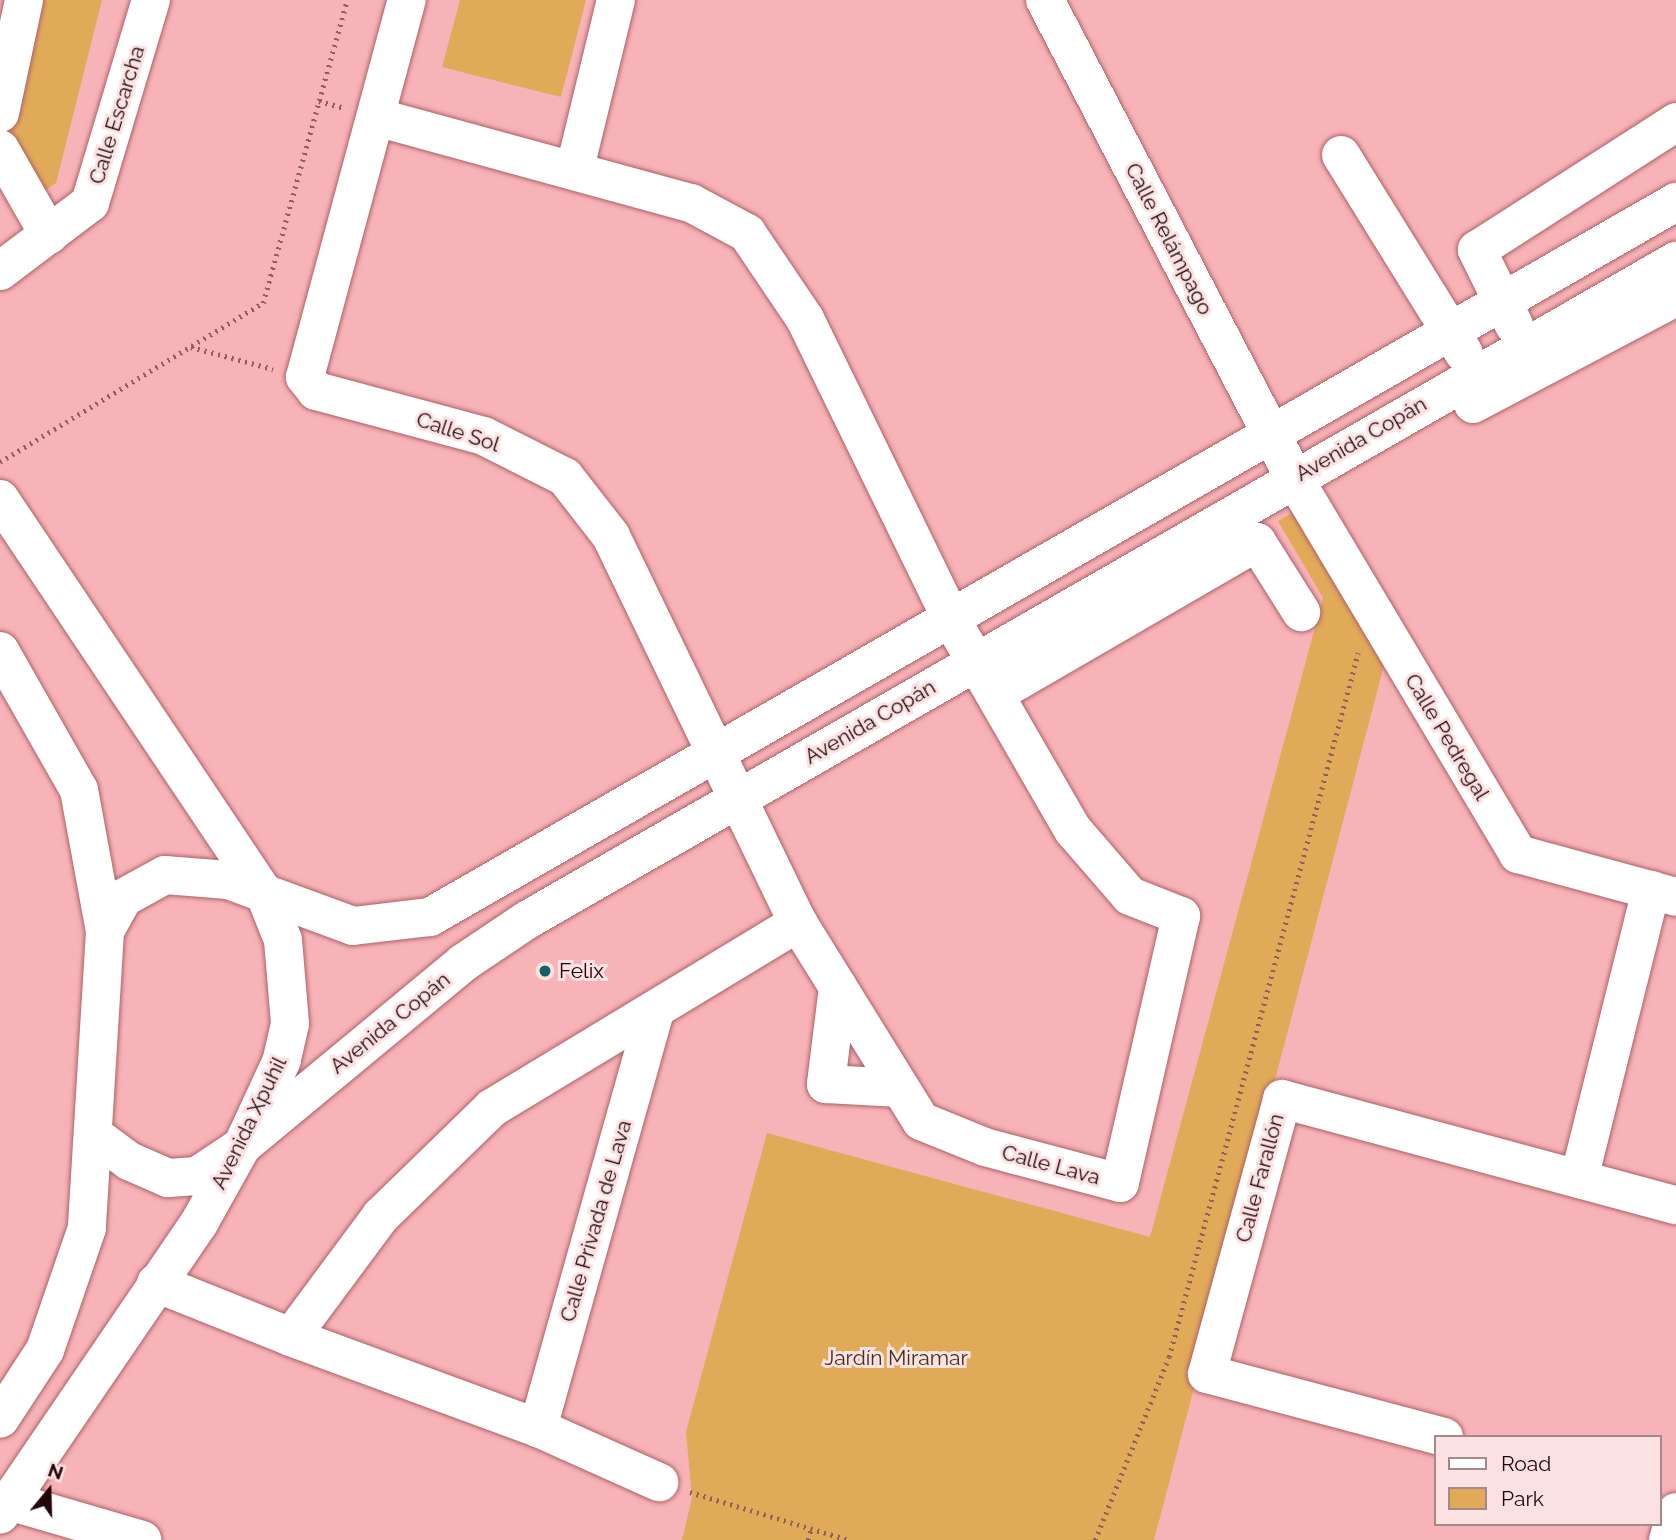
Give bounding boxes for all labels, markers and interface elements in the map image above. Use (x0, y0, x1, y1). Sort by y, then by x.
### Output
street label: Calle Escarcha (84, 43, 150, 187)
street label: Calle Relámpago (1120, 159, 1218, 319)
street label: Avenida Copán (1291, 391, 1431, 487)
street label: Calle Sol (413, 407, 503, 457)
street label: Calle Pedregal (1399, 669, 1495, 805)
street label: Avenida Copán (800, 674, 940, 770)
place label: Felix (559, 958, 604, 984)
marker: Felix (537, 963, 553, 979)
street label: Avenida Copán (325, 967, 455, 1079)
street label: Avenida Xpuhil (206, 1053, 292, 1193)
street label: Calle Farallón (1231, 1111, 1289, 1245)
street label: Calle Privada de Lava (555, 1117, 637, 1325)
street label: Calle Lava (999, 1140, 1103, 1190)
park label: Jardín Miramar (824, 1345, 968, 1371)
legend (1434, 1435, 1662, 1526)
text: Road (1501, 1451, 1551, 1476)
north arrow (14, 1456, 84, 1526)
text: N (45, 1458, 66, 1484)
text: Park (1501, 1486, 1544, 1511)

